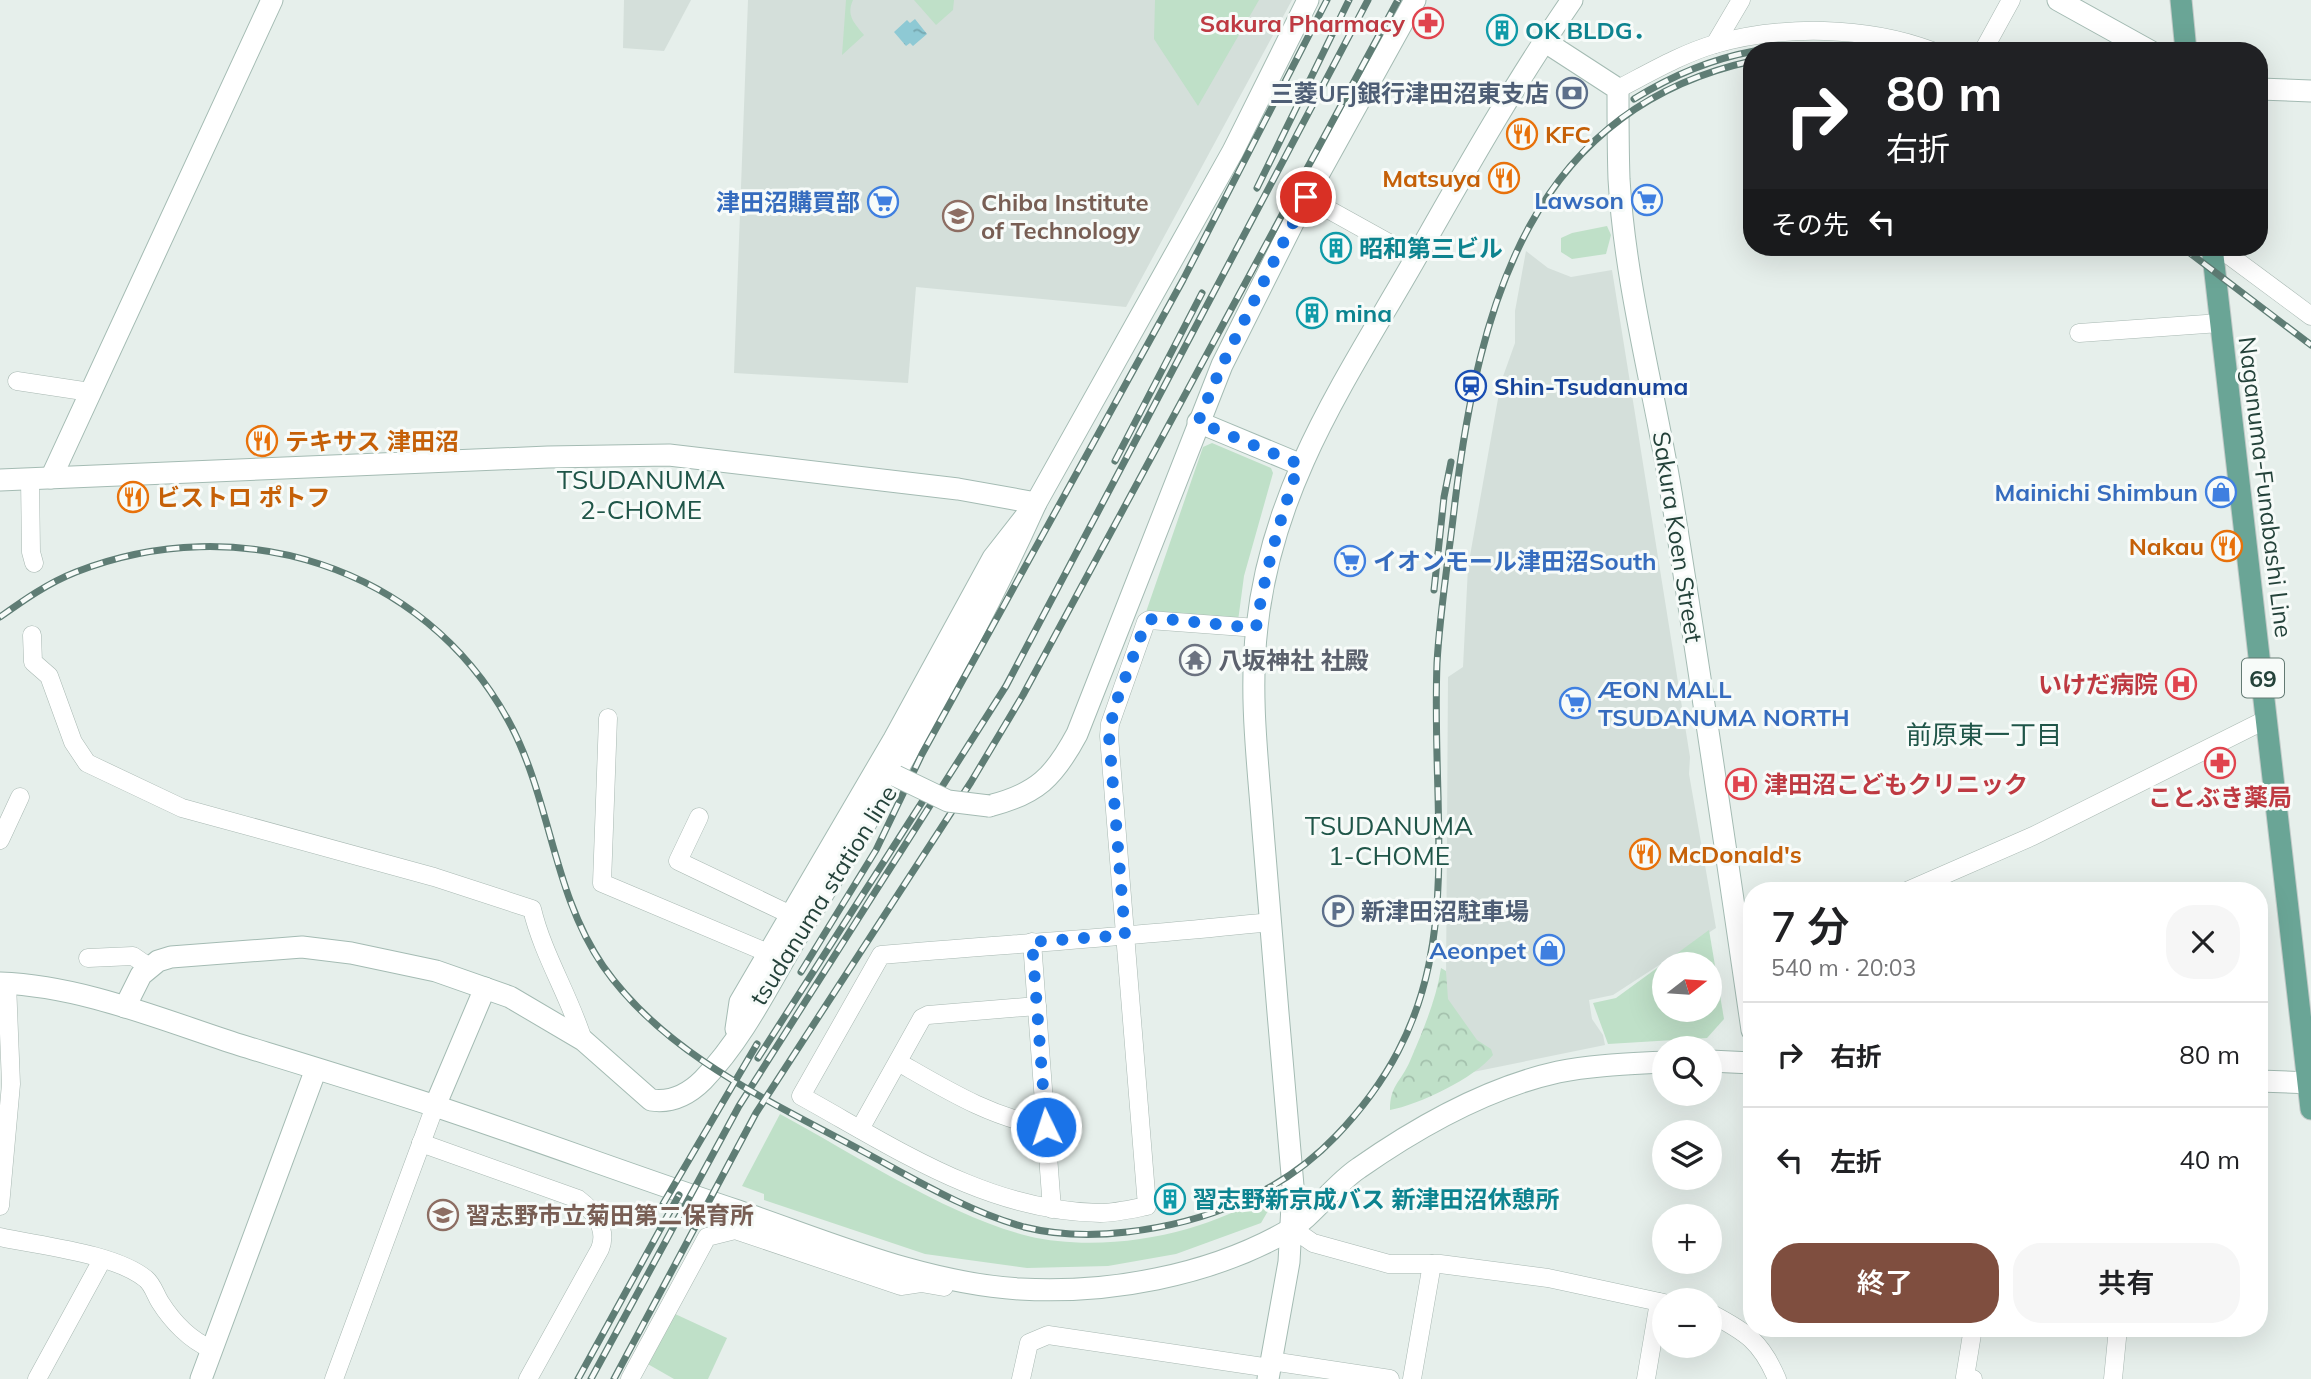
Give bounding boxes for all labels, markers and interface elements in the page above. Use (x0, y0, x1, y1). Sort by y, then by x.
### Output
pharmacy icon: Sakura Pharmacy (1411, 6, 1445, 40)
place label: Sakura Pharmacy (1200, 8, 1406, 38)
building icon: OK BLDG． (1485, 13, 1519, 47)
place label: OK BLDG． (1525, 15, 1657, 45)
text: 80 m (1886, 62, 2002, 123)
icon: right (1771, 70, 1862, 161)
bank icon: 三菱UFJ銀行津田沼東支店 (1555, 76, 1589, 110)
place label: 三菱UFJ銀行津田沼東支店 (1270, 78, 1549, 108)
restaurant icon: KFC (1505, 117, 1539, 151)
place label: KFC (1545, 119, 1591, 149)
text: 右折 (1886, 128, 1950, 168)
restaurant icon: Matsuya (1487, 161, 1521, 195)
place label: Matsuya (1382, 163, 1481, 193)
pin (1276, 167, 1336, 227)
icon: arrive (1287, 178, 1325, 216)
supermarket icon: Lawson (1630, 183, 1664, 217)
supermarket icon: 津田沼購買部 (866, 185, 900, 219)
place label: Lawson (1534, 185, 1624, 215)
place label: 津田沼購買部 (716, 187, 860, 217)
place label: Chiba Institute of Technology (981, 187, 1149, 245)
school or university icon: Chiba Institute of Technology (941, 199, 975, 233)
icon: left (1863, 203, 1901, 241)
text: その先 (1771, 208, 1849, 241)
building icon: 昭和第三ビル (1319, 231, 1353, 265)
place label: 昭和第三ビル (1359, 233, 1503, 263)
building icon: mina (1295, 296, 1329, 330)
place label: mina (1335, 298, 1392, 328)
street label: Naganuma-Funabashi Line (2233, 335, 2299, 639)
station icon: Shin-Tsudanuma (1454, 369, 1488, 403)
place label: Shin-Tsudanuma (1494, 371, 1688, 401)
restaurant icon: テキサス 津田沼 (245, 424, 279, 458)
place label: テキサス 津田沼 (285, 426, 459, 456)
street label: Sakura Koen Street (1647, 429, 1709, 645)
district label: TSUDANUMA 2-CHOME (557, 463, 725, 526)
shop icon: Mainichi Shimbun (2204, 475, 2238, 509)
place label: Mainichi Shimbun (1994, 477, 2198, 507)
restaurant icon: ビストロ ポトフ (116, 480, 150, 514)
place label: ビストロ ポトフ (156, 482, 331, 512)
restaurant icon: Nakau (2210, 529, 2244, 563)
place label: Nakau (2129, 531, 2204, 561)
supermarket icon: イオンモール津田沼South (1333, 544, 1367, 578)
place label: イオンモール津田沼South (1373, 546, 1657, 576)
temple icon: 八坂神社 社殿 (1178, 643, 1212, 677)
place label: 八坂神社 社殿 (1218, 645, 1369, 675)
road number: 69 (2242, 658, 2284, 698)
hospital icon: いけだ病院 (2164, 667, 2198, 701)
place label: いけだ病院 (2038, 669, 2158, 699)
place label: ÆON MALL TSUDANUMA NORTH (1597, 674, 1850, 732)
supermarket icon: ÆON MALL TSUDANUMA NORTH (1558, 686, 1592, 720)
district label: 前原東一丁目 (1906, 718, 2062, 751)
pharmacy icon: ことぶき薬局 (2203, 746, 2237, 780)
hospital icon: 津田沼こどもクリニック (1724, 767, 1758, 801)
place label: 津田沼こどもクリニック (1764, 769, 2028, 799)
street label: tsudanuma station line (743, 779, 903, 1011)
place label: ことぶき薬局 (2148, 782, 2292, 812)
district label: TSUDANUMA 1-CHOME (1305, 809, 1473, 872)
restaurant icon: McDonald's (1628, 837, 1662, 871)
place label: McDonald's (1668, 839, 1802, 869)
parking icon: 新津田沼駐車場 (1321, 894, 1355, 928)
place label: 新津田沼駐車場 (1361, 896, 1529, 926)
text: 7 分 (1771, 900, 1849, 953)
button: close (2166, 905, 2240, 979)
shop icon: Aeonpet (1532, 933, 1566, 967)
place label: Aeonpet (1429, 935, 1526, 965)
north arrow (1652, 952, 1722, 1022)
map controls (1652, 952, 1722, 1358)
text: 540 m · 20:03 (1771, 953, 1916, 982)
button: search (1652, 1036, 1722, 1106)
icon: right (1771, 1036, 1809, 1074)
text: 80 m (2179, 1038, 2240, 1071)
text: 右折 (1830, 1040, 1882, 1073)
position arrow (1009, 1090, 1083, 1164)
button: layers (1652, 1120, 1722, 1190)
icon: left (1771, 1141, 1809, 1179)
text: 40 m (2179, 1143, 2240, 1176)
text: 左折 (1830, 1145, 1882, 1178)
building icon: 習志野新京成バス 新津田沼休憩所 (1153, 1182, 1187, 1216)
place label: 習志野新京成バス 新津田沼休憩所 (1193, 1184, 1560, 1214)
school or university icon: 習志野市立菊田第二保育所 (426, 1198, 460, 1232)
place label: 習志野市立菊田第二保育所 (466, 1200, 754, 1230)
button: + (1652, 1204, 1722, 1274)
button: 終了 (1771, 1243, 1999, 1323)
button: 共有 (2013, 1243, 2240, 1323)
button: − (1652, 1288, 1722, 1358)

